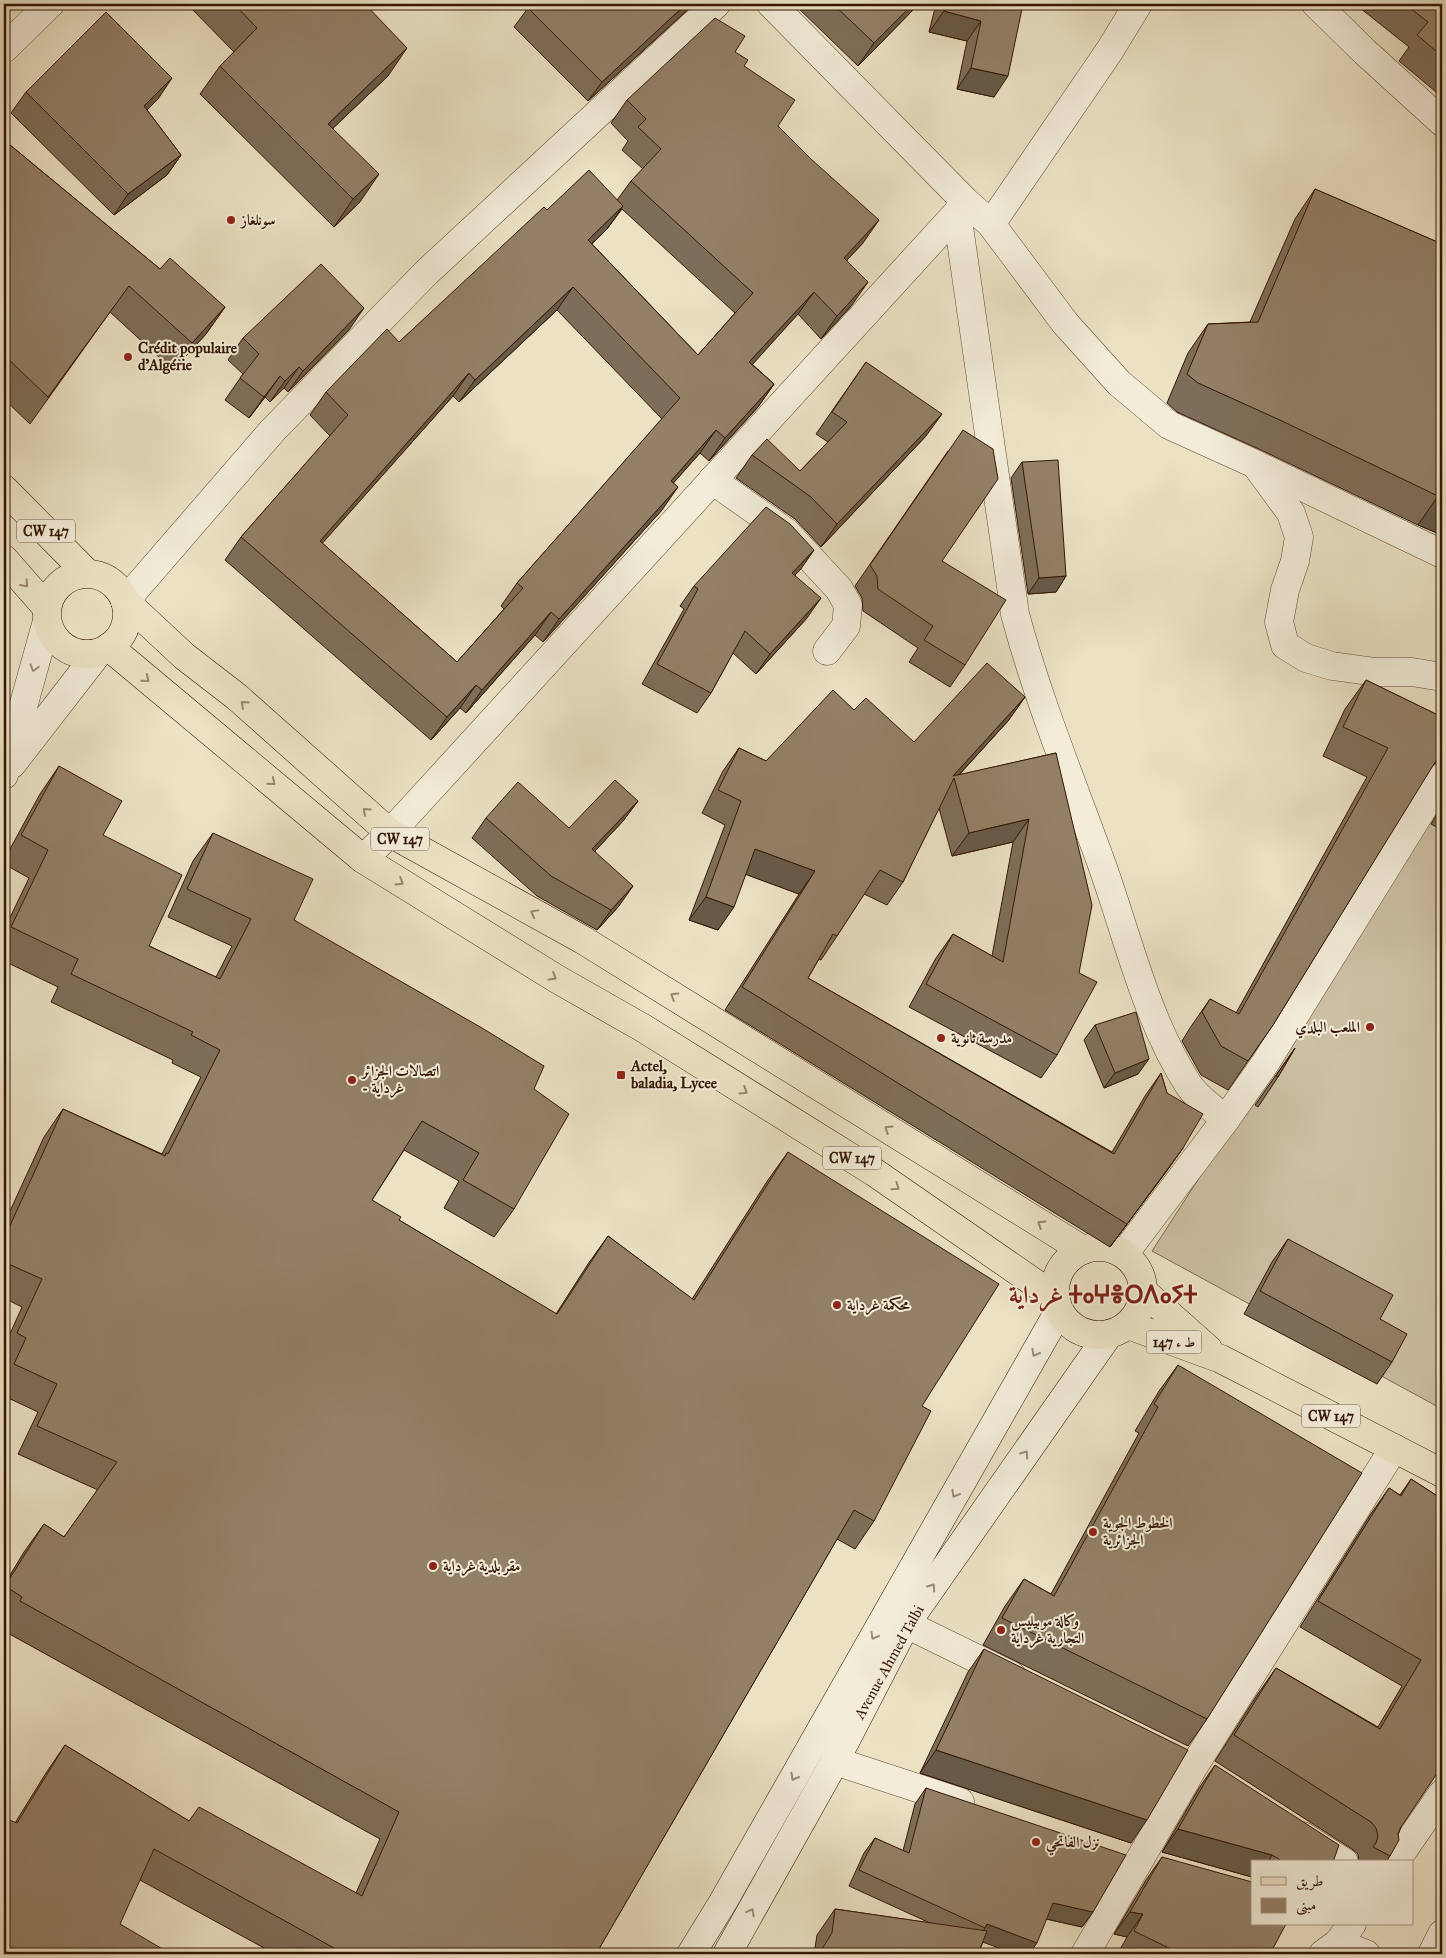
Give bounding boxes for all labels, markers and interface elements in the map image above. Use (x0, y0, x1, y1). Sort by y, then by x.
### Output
place label: سونلغاز (239, 211, 275, 229)
marker: سونلغاز (225, 214, 237, 226)
place label: Crédit populaire d'Algérie (138, 339, 238, 375)
marker: Crédit populaire d'Algérie (122, 351, 134, 363)
road number: CW 147 (17, 520, 75, 542)
one-way arrow (19, 578, 28, 587)
one-way arrow (29, 664, 39, 672)
one-way arrow (141, 673, 150, 682)
one-way arrow (241, 701, 250, 709)
one-way arrow (266, 776, 275, 785)
one-way arrow (362, 808, 371, 817)
road number: CW 147 (371, 828, 429, 851)
one-way arrow (395, 875, 404, 885)
one-way arrow (530, 909, 539, 919)
one-way arrow (547, 970, 556, 980)
one-way arrow (670, 993, 679, 1003)
place label: الملعب البلدي (1295, 1018, 1360, 1039)
marker: الملعب البلدي (1364, 1021, 1376, 1033)
place label: مدرسة ثانوية (951, 1029, 1012, 1047)
marker: مدرسة ثانوية (935, 1032, 947, 1044)
place label: Actel, baladia, Lycee (630, 1057, 718, 1093)
place label: اتصالات الجزائر - غرداية (360, 1062, 439, 1098)
marker: Actel, baladia, Lycee (615, 1069, 627, 1081)
marker: اتصالات الجزائر - غرداية (346, 1074, 358, 1086)
one-way arrow (739, 1084, 748, 1094)
one-way arrow (885, 1126, 894, 1136)
road number: CW 147 (823, 1146, 881, 1170)
one-way arrow (890, 1181, 900, 1190)
one-way arrow (1038, 1221, 1047, 1231)
district label: غرداية ⵜⴰⵖⴻⵔⴷⴰⵢⵜ (1009, 1279, 1198, 1312)
place label: محكمة غرداية (847, 1296, 910, 1315)
marker: محكمة غرداية (831, 1299, 843, 1311)
road number: ط ء 147 (1146, 1330, 1202, 1354)
one-way arrow (1031, 1348, 1041, 1357)
road number: CW 147 (1302, 1404, 1360, 1428)
one-way arrow (1019, 1450, 1028, 1460)
one-way arrow (951, 1489, 961, 1498)
place label: الخطوط الجوية الجزائرية (1103, 1514, 1173, 1550)
marker: الخطوط الجوية الجزائرية (1087, 1526, 1099, 1538)
place label: مقر بلدية غرداية (443, 1557, 521, 1576)
marker: مقر بلدية غرداية (427, 1560, 439, 1572)
one-way arrow (926, 1583, 935, 1593)
street label: Avenue Ahmed Talbi (850, 1602, 928, 1723)
place label: وكالة موبيليس التجارية غرداية (1011, 1612, 1084, 1648)
marker: وكالة موبيليس التجارية غرداية (995, 1624, 1007, 1636)
one-way arrow (871, 1630, 881, 1639)
one-way arrow (790, 1771, 800, 1780)
place label: نزل الفاتحي (1046, 1833, 1100, 1856)
marker: نزل الفاتحي (1030, 1836, 1042, 1848)
legend (1251, 1860, 1414, 1926)
text: طريق (1296, 1872, 1323, 1891)
text: مبنى (1296, 1896, 1316, 1916)
one-way arrow (744, 1908, 754, 1917)

